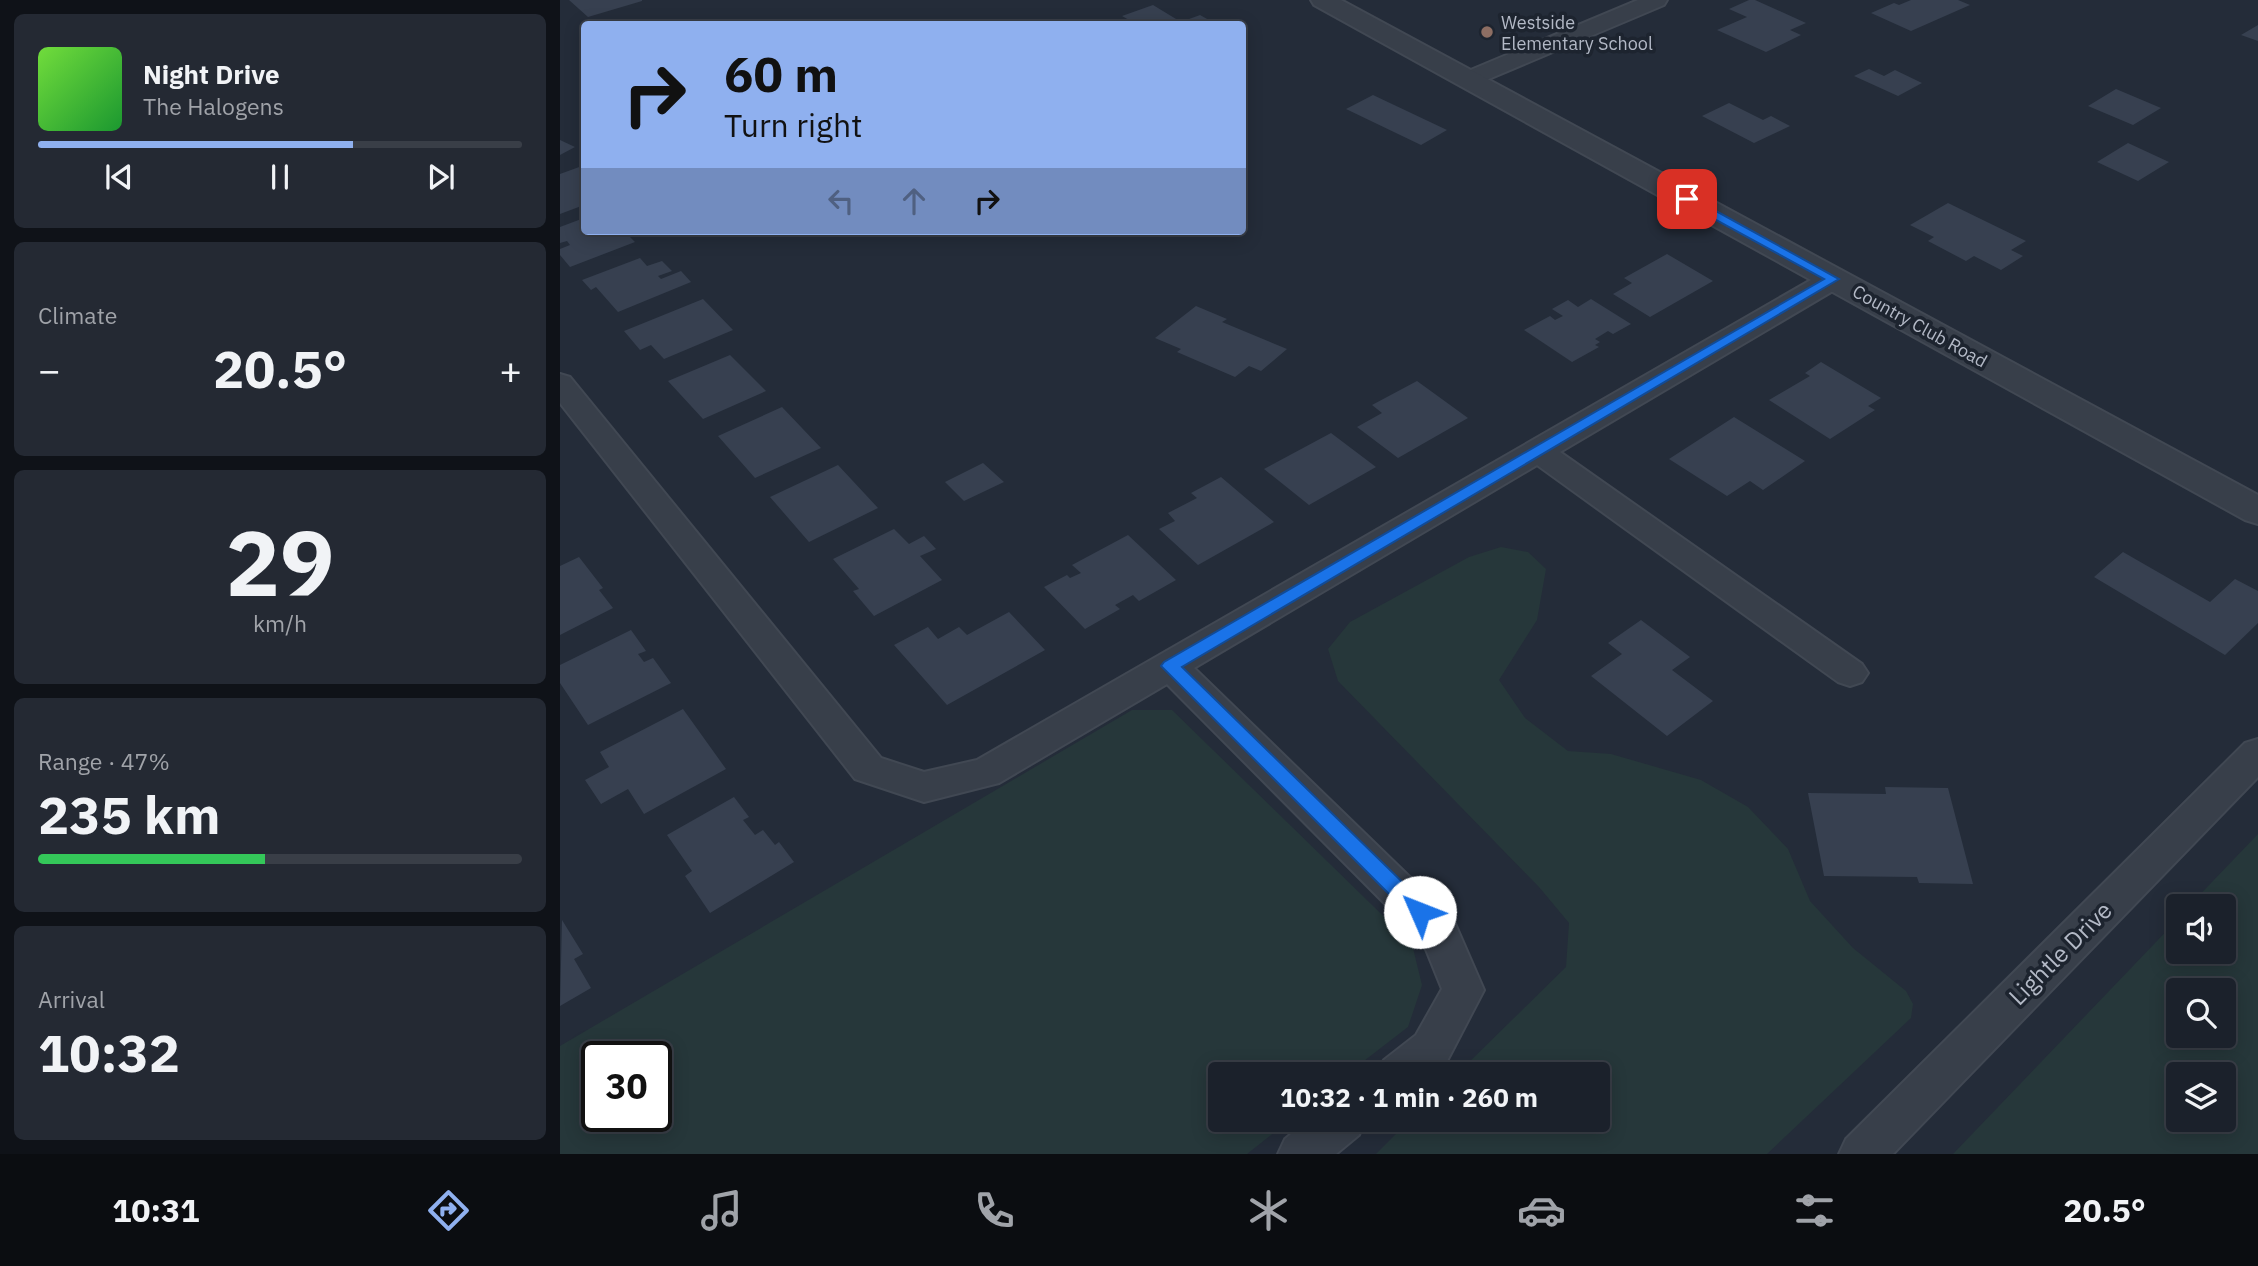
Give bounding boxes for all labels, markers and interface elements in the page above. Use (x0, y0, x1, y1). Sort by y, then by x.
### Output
place label: Westside Elementary School (1501, 11, 1653, 55)
marker: Westside Elementary School (1479, 24, 1495, 40)
text: 60 m (724, 42, 838, 105)
icon: right (609, 49, 700, 140)
text: Night Drive (143, 57, 280, 91)
text: The Halogens (143, 91, 284, 121)
text: Turn right (724, 104, 862, 146)
icon: previous (100, 158, 138, 196)
icon: pause (261, 158, 299, 196)
icon: next (422, 158, 460, 196)
pin (1657, 169, 1717, 229)
icon: arrive (1668, 180, 1706, 218)
icon: left (822, 182, 860, 220)
icon: ahead (895, 182, 933, 220)
icon: right (968, 182, 1006, 220)
street label: Country Club Road (1849, 279, 1991, 373)
text: Climate (38, 300, 117, 330)
text: 20.5° (213, 335, 347, 402)
text: − (38, 345, 61, 394)
text: + (499, 345, 522, 394)
text: 29 (225, 503, 335, 621)
text: km/h (253, 608, 307, 638)
text: Range · 47% (38, 746, 170, 776)
text: 235 km (38, 781, 220, 848)
position arrow (1383, 875, 1457, 949)
street label: Lightle Drive (2001, 894, 2119, 1012)
map controls (2166, 894, 2236, 1132)
button: sound (2166, 894, 2236, 964)
button: search (2166, 978, 2236, 1048)
text: Arrival (38, 984, 105, 1014)
text: 10:32 (38, 1019, 180, 1086)
speed limit sign: 30 (581, 1041, 672, 1132)
button: layers (2166, 1062, 2236, 1132)
text: 10:32 · 1 min · 260 m (1280, 1080, 1538, 1114)
icon: directions (424, 1186, 473, 1235)
icon: music (697, 1186, 746, 1235)
icon: phone (970, 1186, 1019, 1235)
icon: climate (1244, 1186, 1293, 1235)
icon: car (1517, 1186, 1566, 1235)
icon: filters (1790, 1186, 1839, 1235)
text: 10:31 (112, 1189, 200, 1231)
text: 20.5° (2063, 1189, 2146, 1231)

